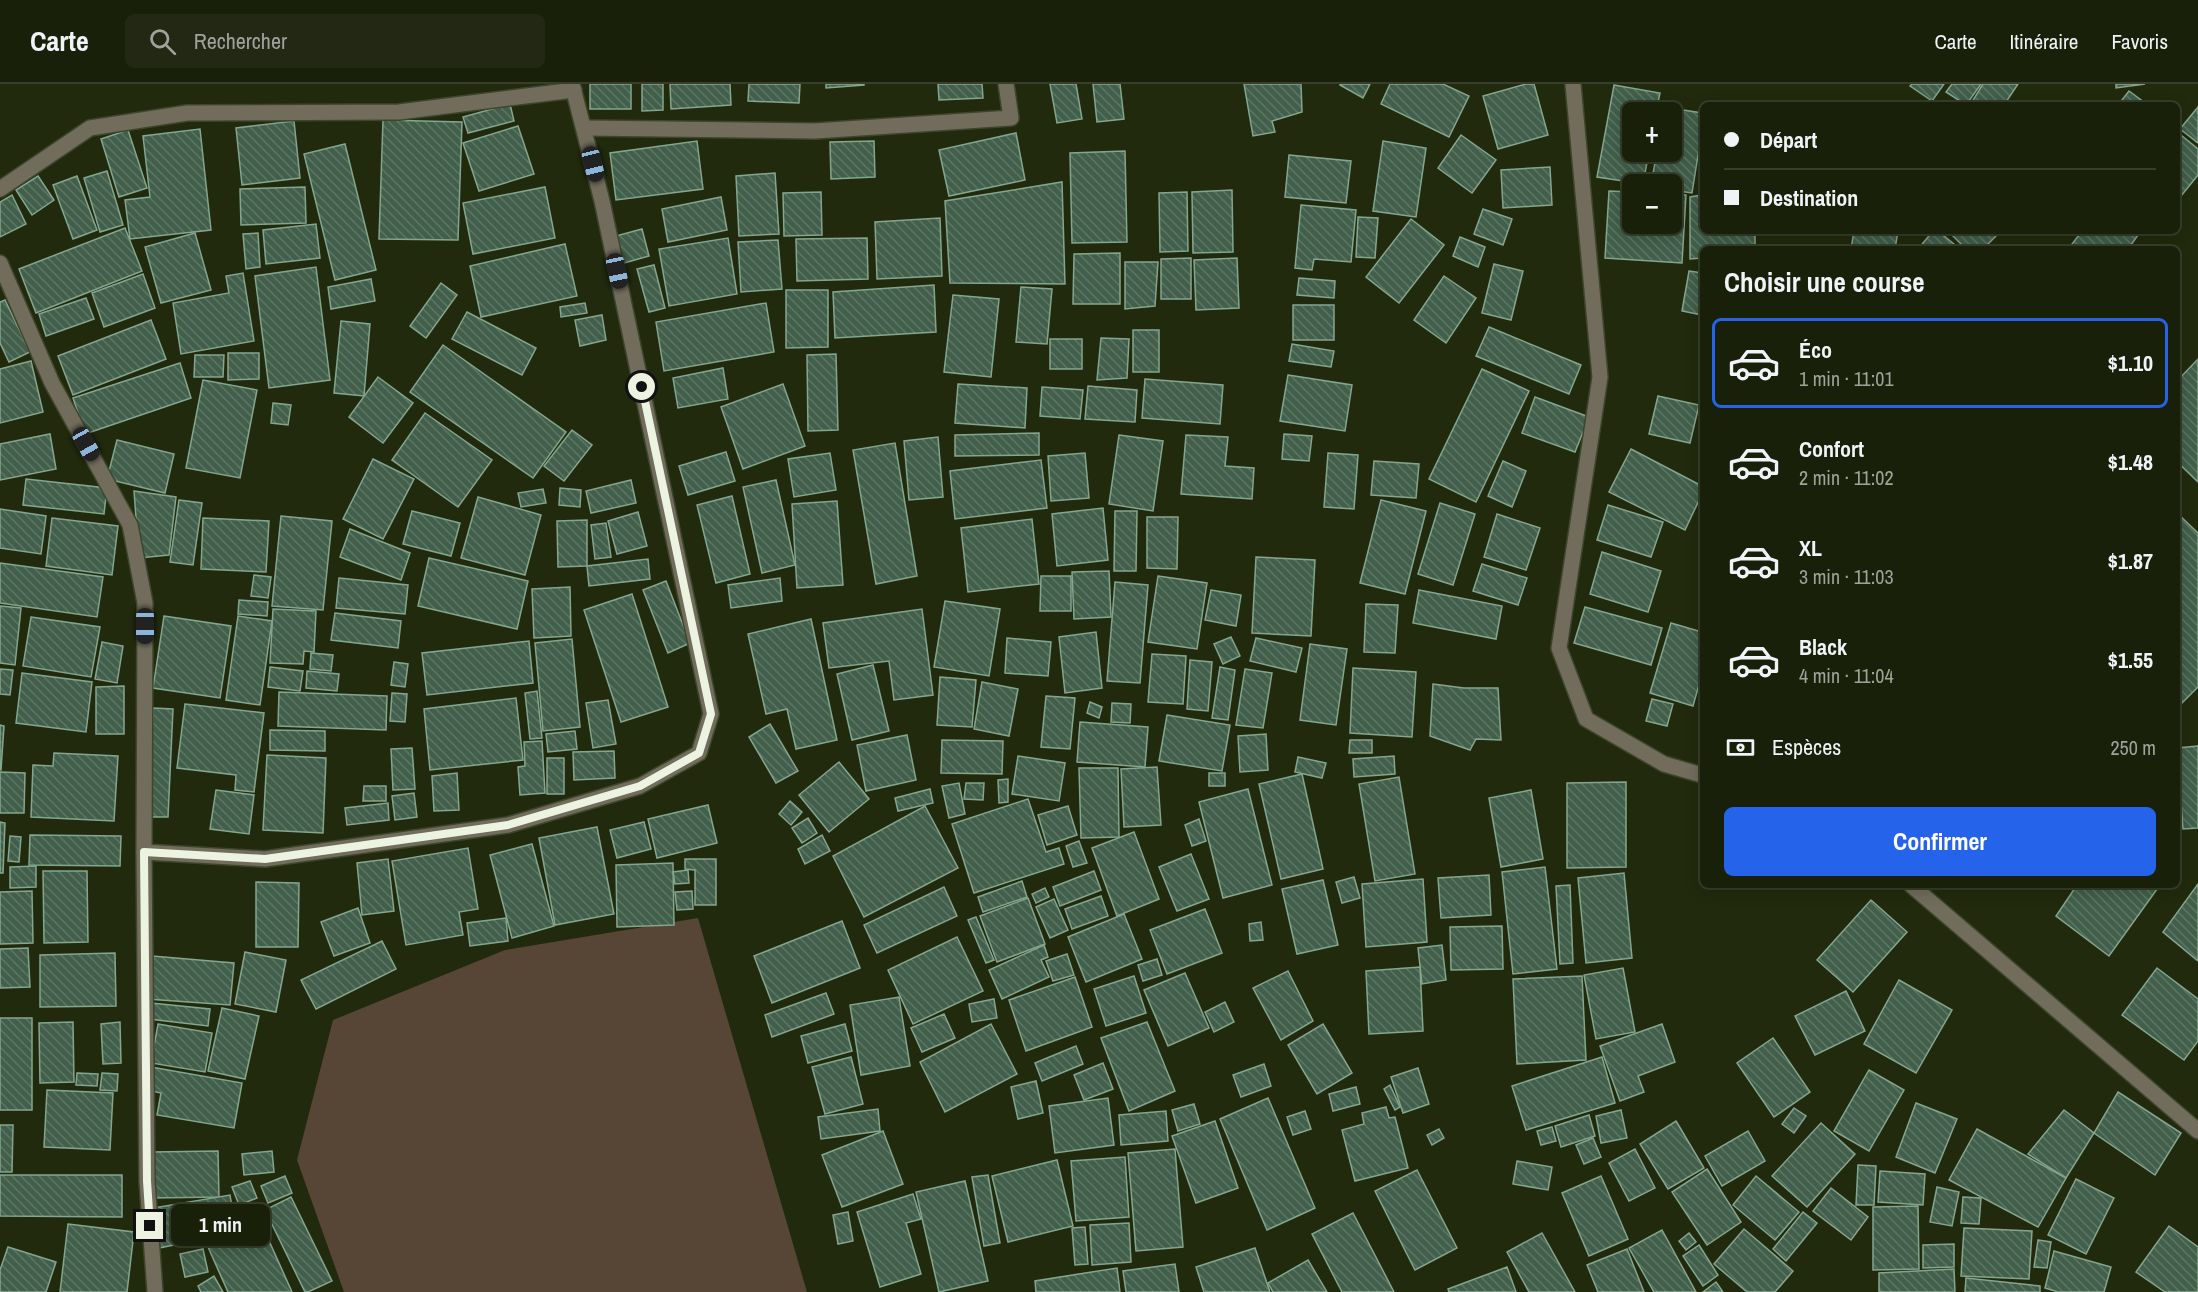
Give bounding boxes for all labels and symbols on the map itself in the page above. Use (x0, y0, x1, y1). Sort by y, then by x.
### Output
car (580, 144, 606, 184)
car (604, 252, 630, 290)
route start (628, 373, 655, 400)
car (69, 424, 103, 464)
car (136, 608, 154, 644)
callout: 1 min (171, 1205, 270, 1247)
route end (136, 1212, 163, 1239)

